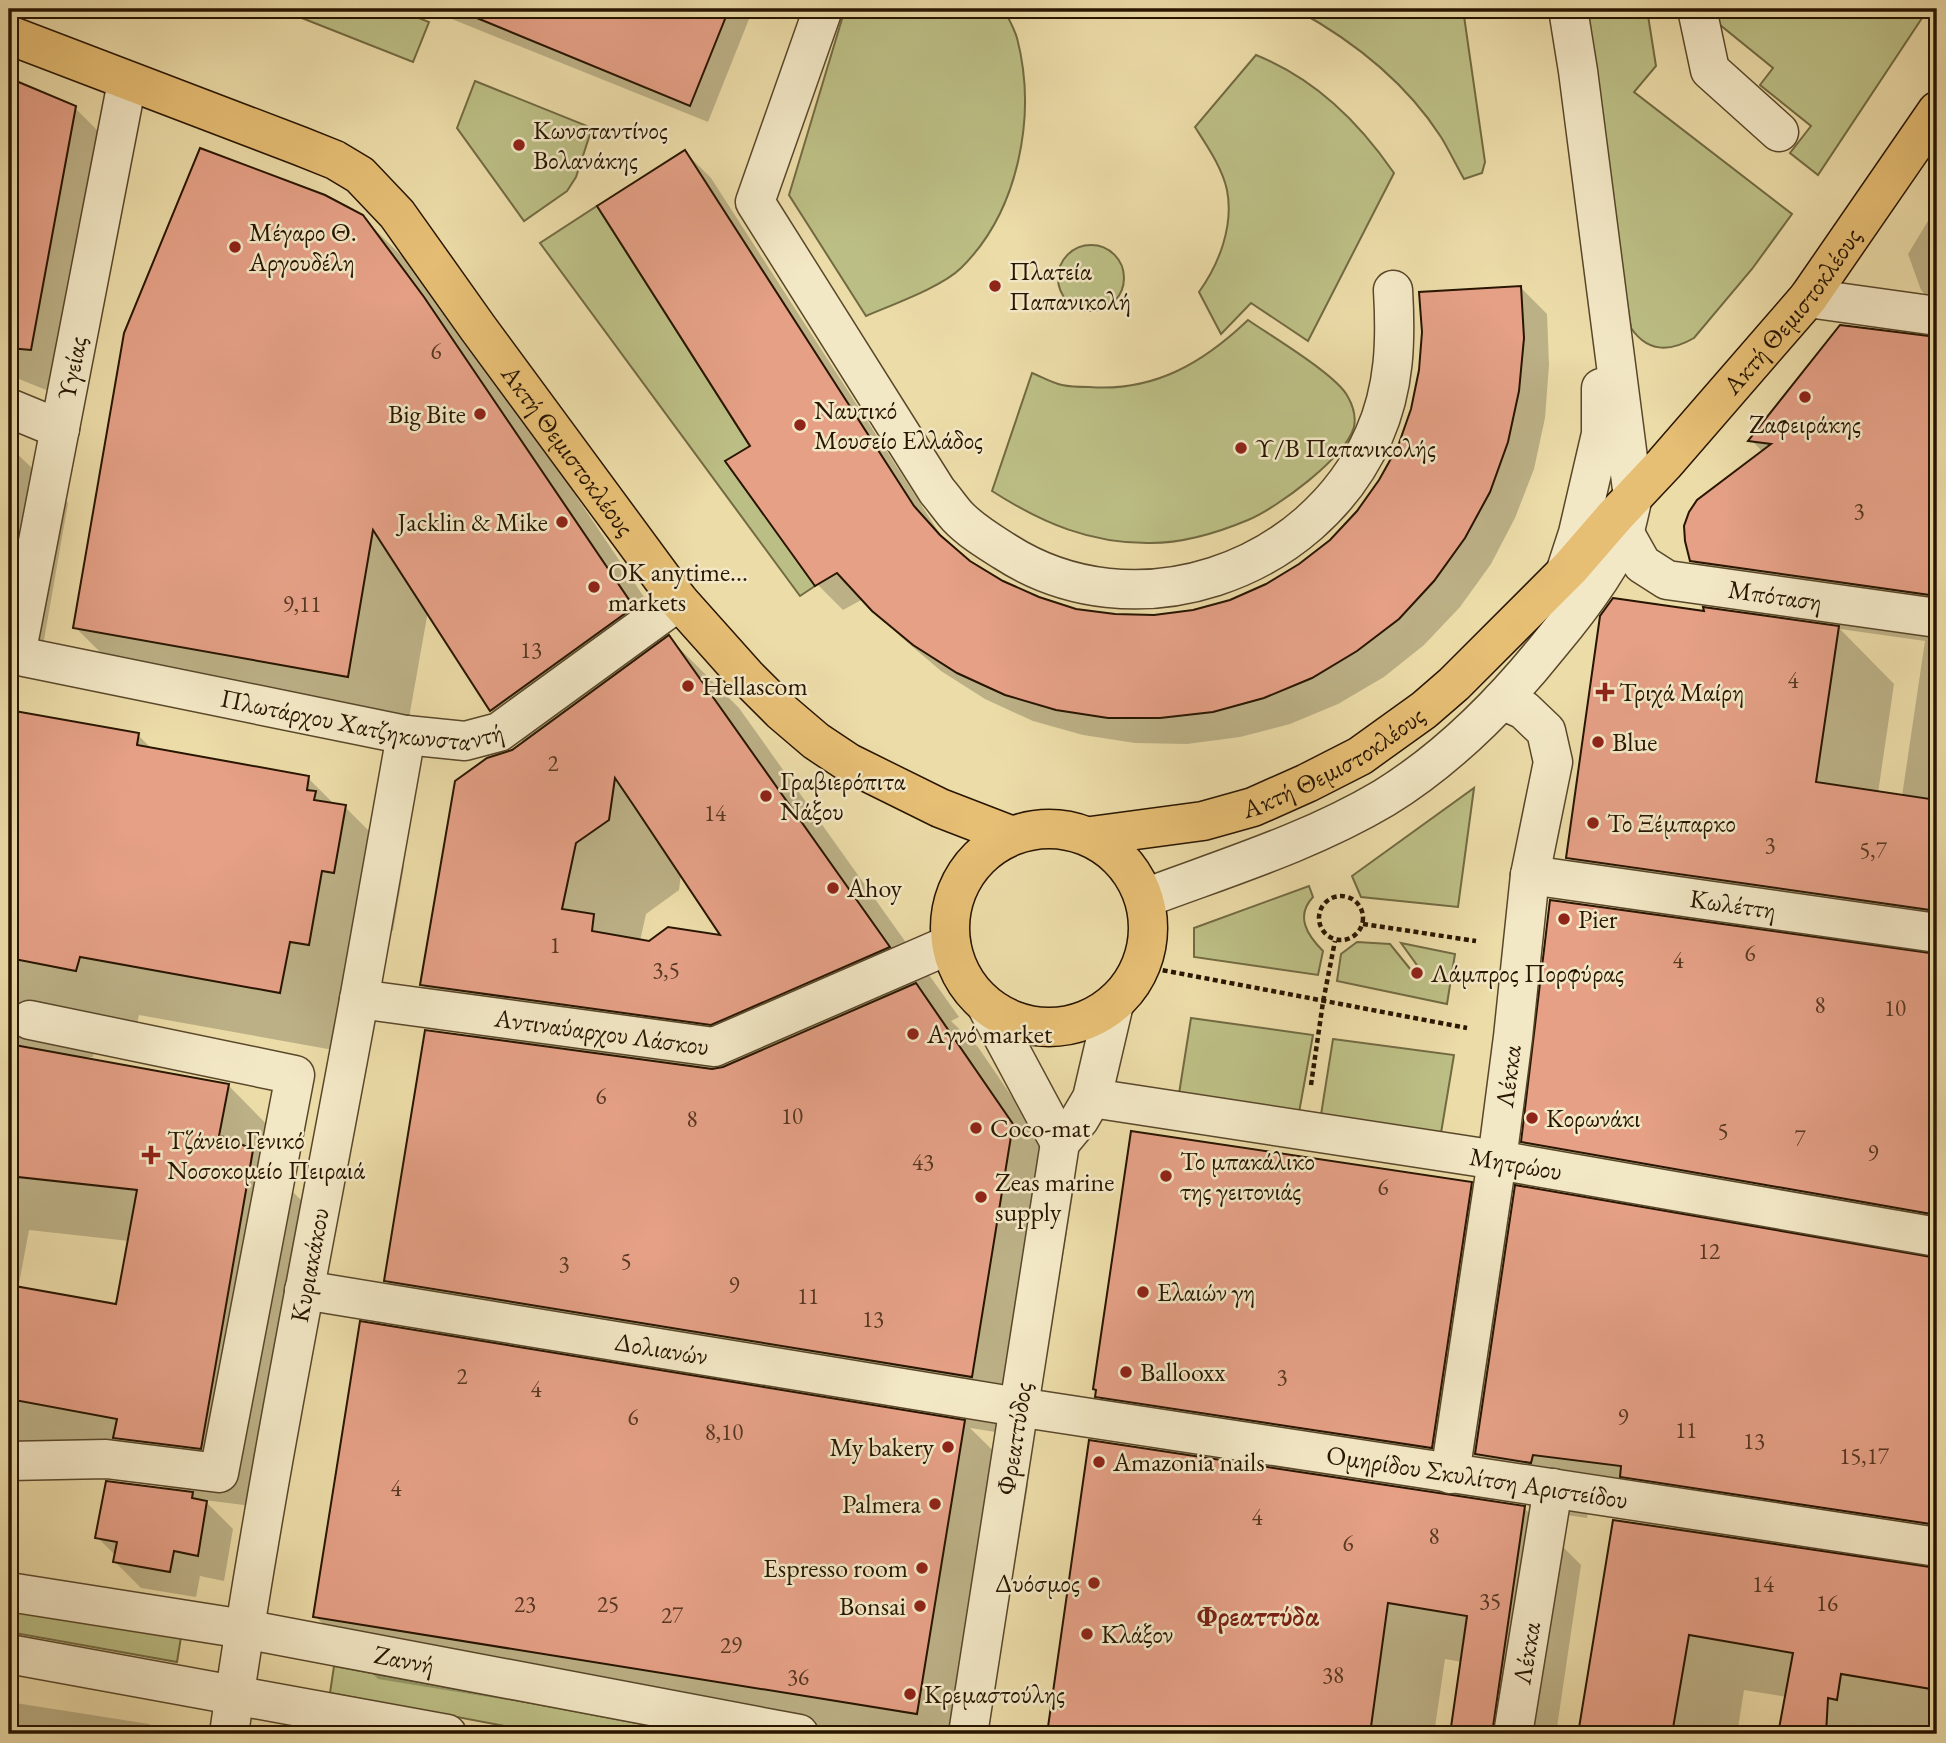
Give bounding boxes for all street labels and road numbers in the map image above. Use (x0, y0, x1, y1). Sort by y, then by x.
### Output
street label: Ακτή Θεμιστοκλέους (1714, 221, 1869, 402)
street label: Υγείας (49, 333, 94, 403)
street label: Ακτή Θεμιστοκλέους (493, 357, 642, 543)
street label: Μπόταση (1726, 572, 1824, 619)
street label: Πλωτάρχου Χατζηκωνσταντή (218, 681, 507, 759)
street label: Ακτή Θεμιστοκλέους (1238, 698, 1431, 826)
street label: Κωλέττη (1688, 881, 1778, 927)
street label: Αντιναύαρχου Λάσκου (491, 1000, 711, 1063)
street label: Λέκκα (1487, 1043, 1529, 1111)
street label: Μητρώου (1467, 1139, 1565, 1188)
street label: Κυριακάκου (282, 1205, 337, 1325)
street label: Δολιανών (612, 1324, 710, 1373)
street label: Φρεαττύδος (988, 1380, 1040, 1497)
street label: Ομηρίδου Σκυλίτση Αριστείδου (1324, 1437, 1630, 1517)
street label: Λέκκα (1504, 1619, 1548, 1688)
street label: Ζαννή (371, 1637, 437, 1682)

